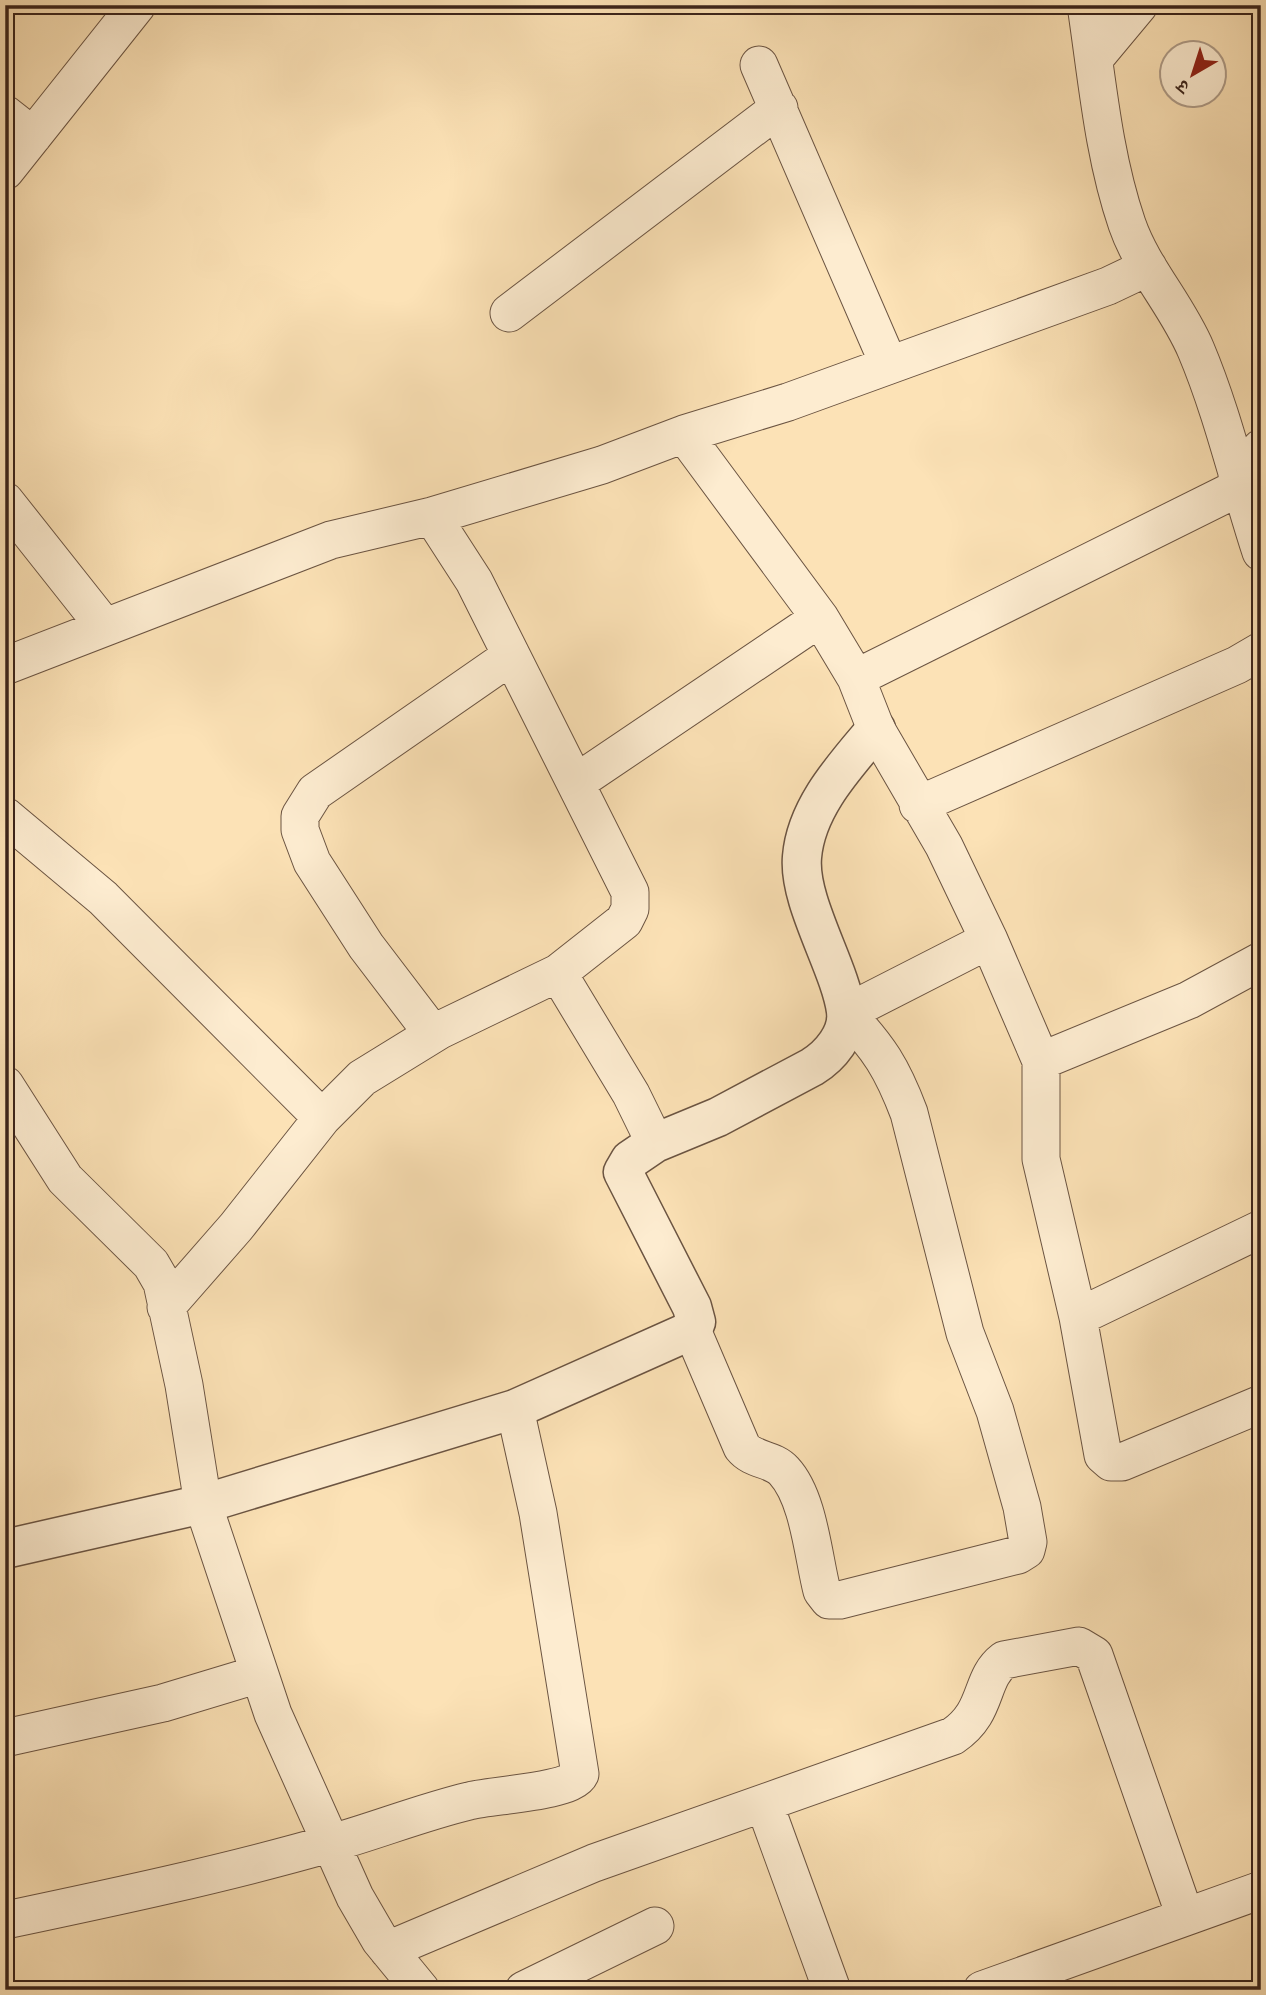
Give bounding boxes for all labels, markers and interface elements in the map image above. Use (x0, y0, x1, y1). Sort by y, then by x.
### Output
north arrow (1158, 38, 1228, 108)
text: उ (1173, 74, 1195, 97)

